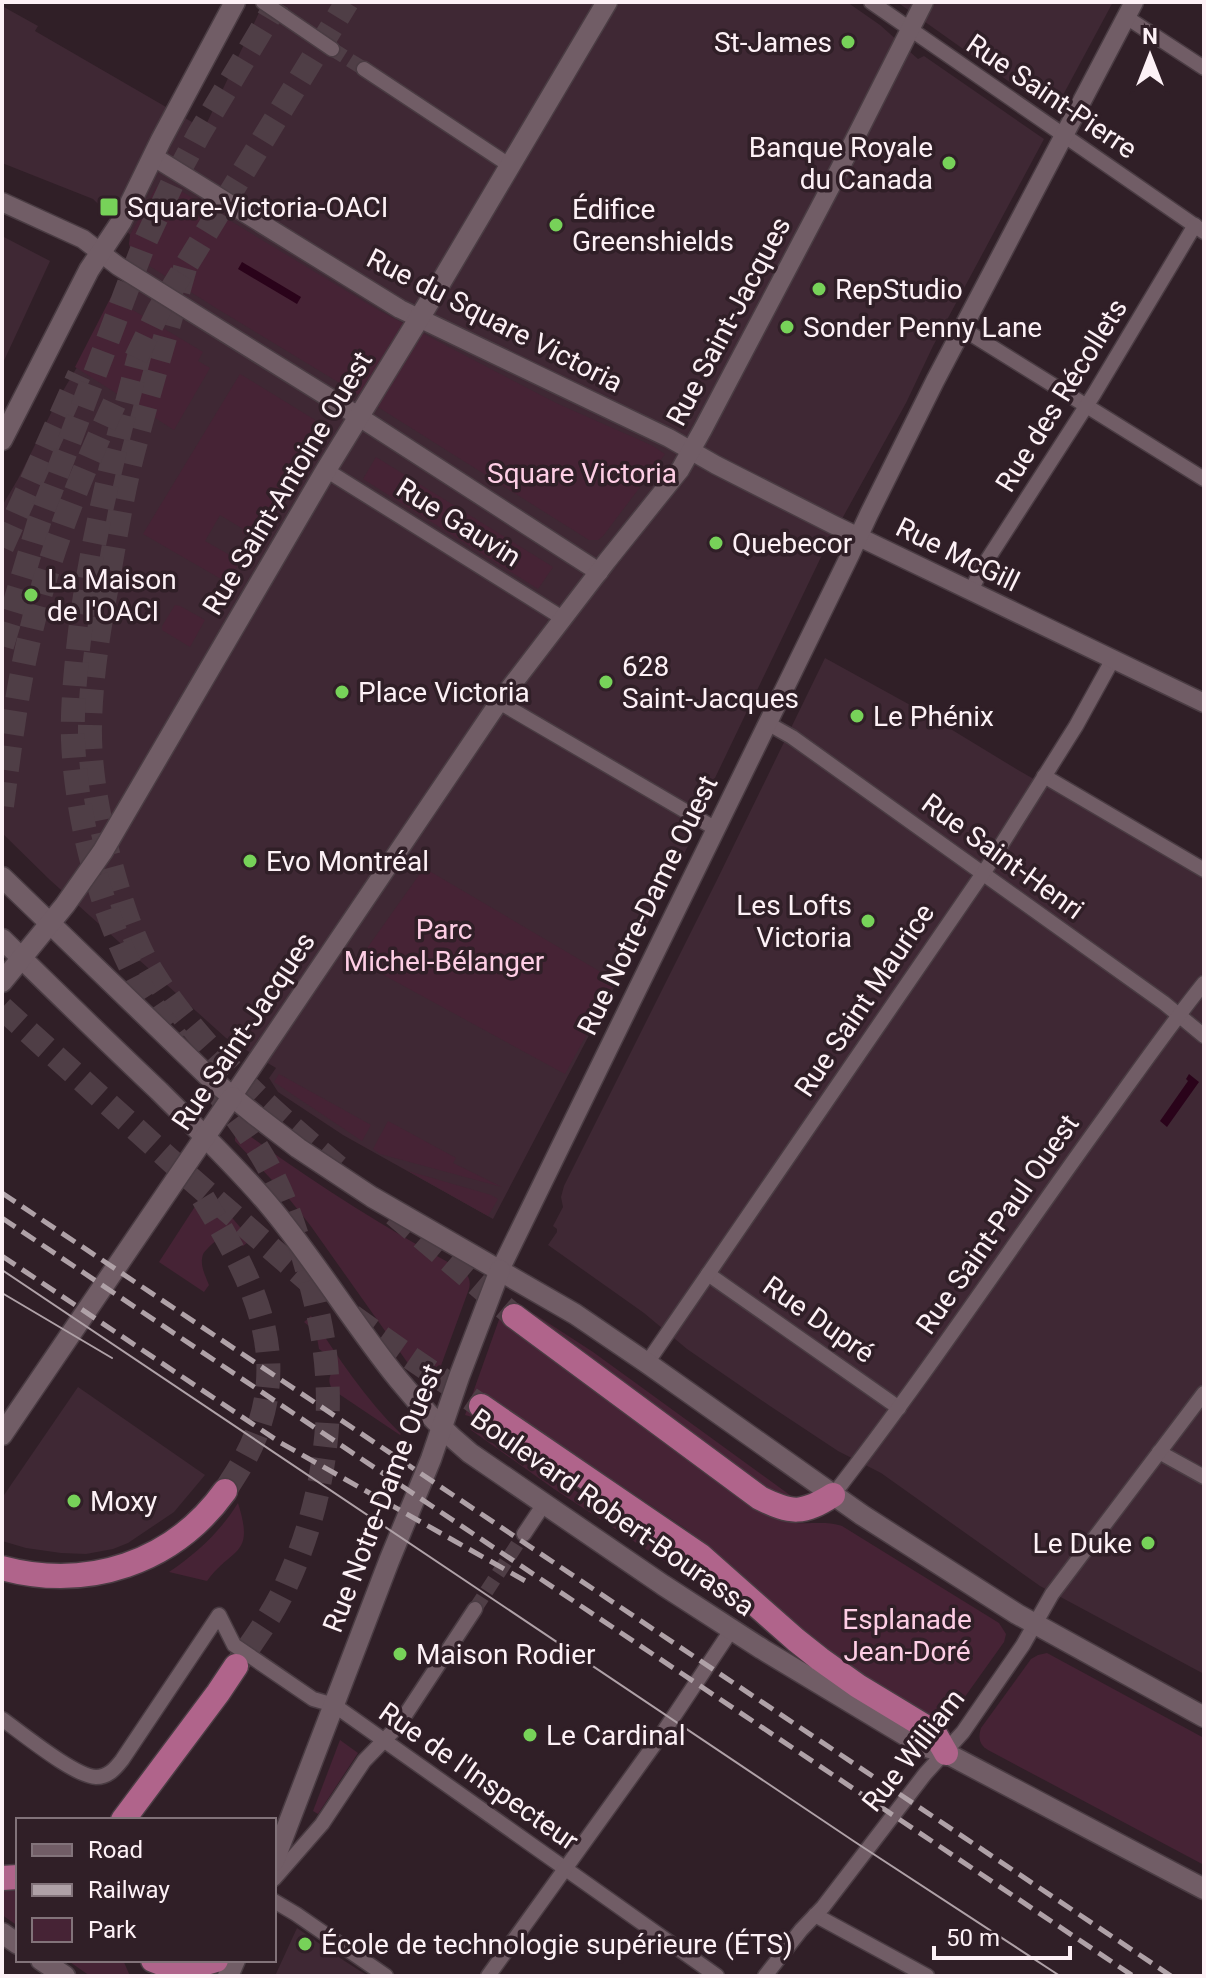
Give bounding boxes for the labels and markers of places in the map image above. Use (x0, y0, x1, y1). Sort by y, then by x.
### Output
place label: St-James (714, 26, 832, 59)
marker: St-James (839, 33, 857, 51)
place label: Banque Royale du Canada (749, 131, 933, 196)
marker: Banque Royale du Canada (940, 154, 958, 172)
place label: Square-Victoria-OACI (127, 191, 388, 224)
place label: Édifice Greenshields (572, 193, 734, 258)
marker: Square-Victoria-OACI (98, 196, 120, 218)
marker: Édifice Greenshields (547, 216, 565, 234)
place label: RepStudio (835, 273, 963, 306)
marker: RepStudio (810, 280, 828, 298)
place label: Sonder Penny Lane (803, 311, 1042, 344)
marker: Sonder Penny Lane (778, 318, 796, 336)
place label: Quebecor (732, 527, 853, 560)
marker: Quebecor (707, 534, 725, 552)
place label: La Maison de l'OACI (47, 563, 177, 628)
marker: La Maison de l'OACI (22, 586, 40, 604)
place label: 628 Saint-Jacques (622, 650, 799, 715)
marker: 628 Saint-Jacques (597, 673, 615, 691)
place label: Place Victoria (358, 676, 530, 709)
marker: Place Victoria (333, 683, 351, 701)
place label: Le Phénix (873, 700, 994, 733)
marker: Le Phénix (848, 707, 866, 725)
place label: Evo Montréal (266, 845, 429, 878)
marker: Evo Montréal (241, 852, 259, 870)
place label: Les Lofts Victoria (736, 889, 852, 954)
marker: Les Lofts Victoria (859, 912, 877, 930)
place label: Moxy (90, 1485, 157, 1518)
marker: Moxy (65, 1492, 83, 1510)
place label: Le Duke (1033, 1527, 1132, 1560)
marker: Le Duke (1139, 1534, 1157, 1552)
place label: Maison Rodier (416, 1638, 596, 1671)
marker: Maison Rodier (391, 1645, 409, 1663)
place label: Le Cardinal (546, 1719, 686, 1752)
marker: Le Cardinal (521, 1726, 539, 1744)
place label: École de technologie supérieure (ÉTS) (321, 1928, 793, 1961)
marker: École de technologie supérieure (ÉTS) (296, 1935, 314, 1953)

